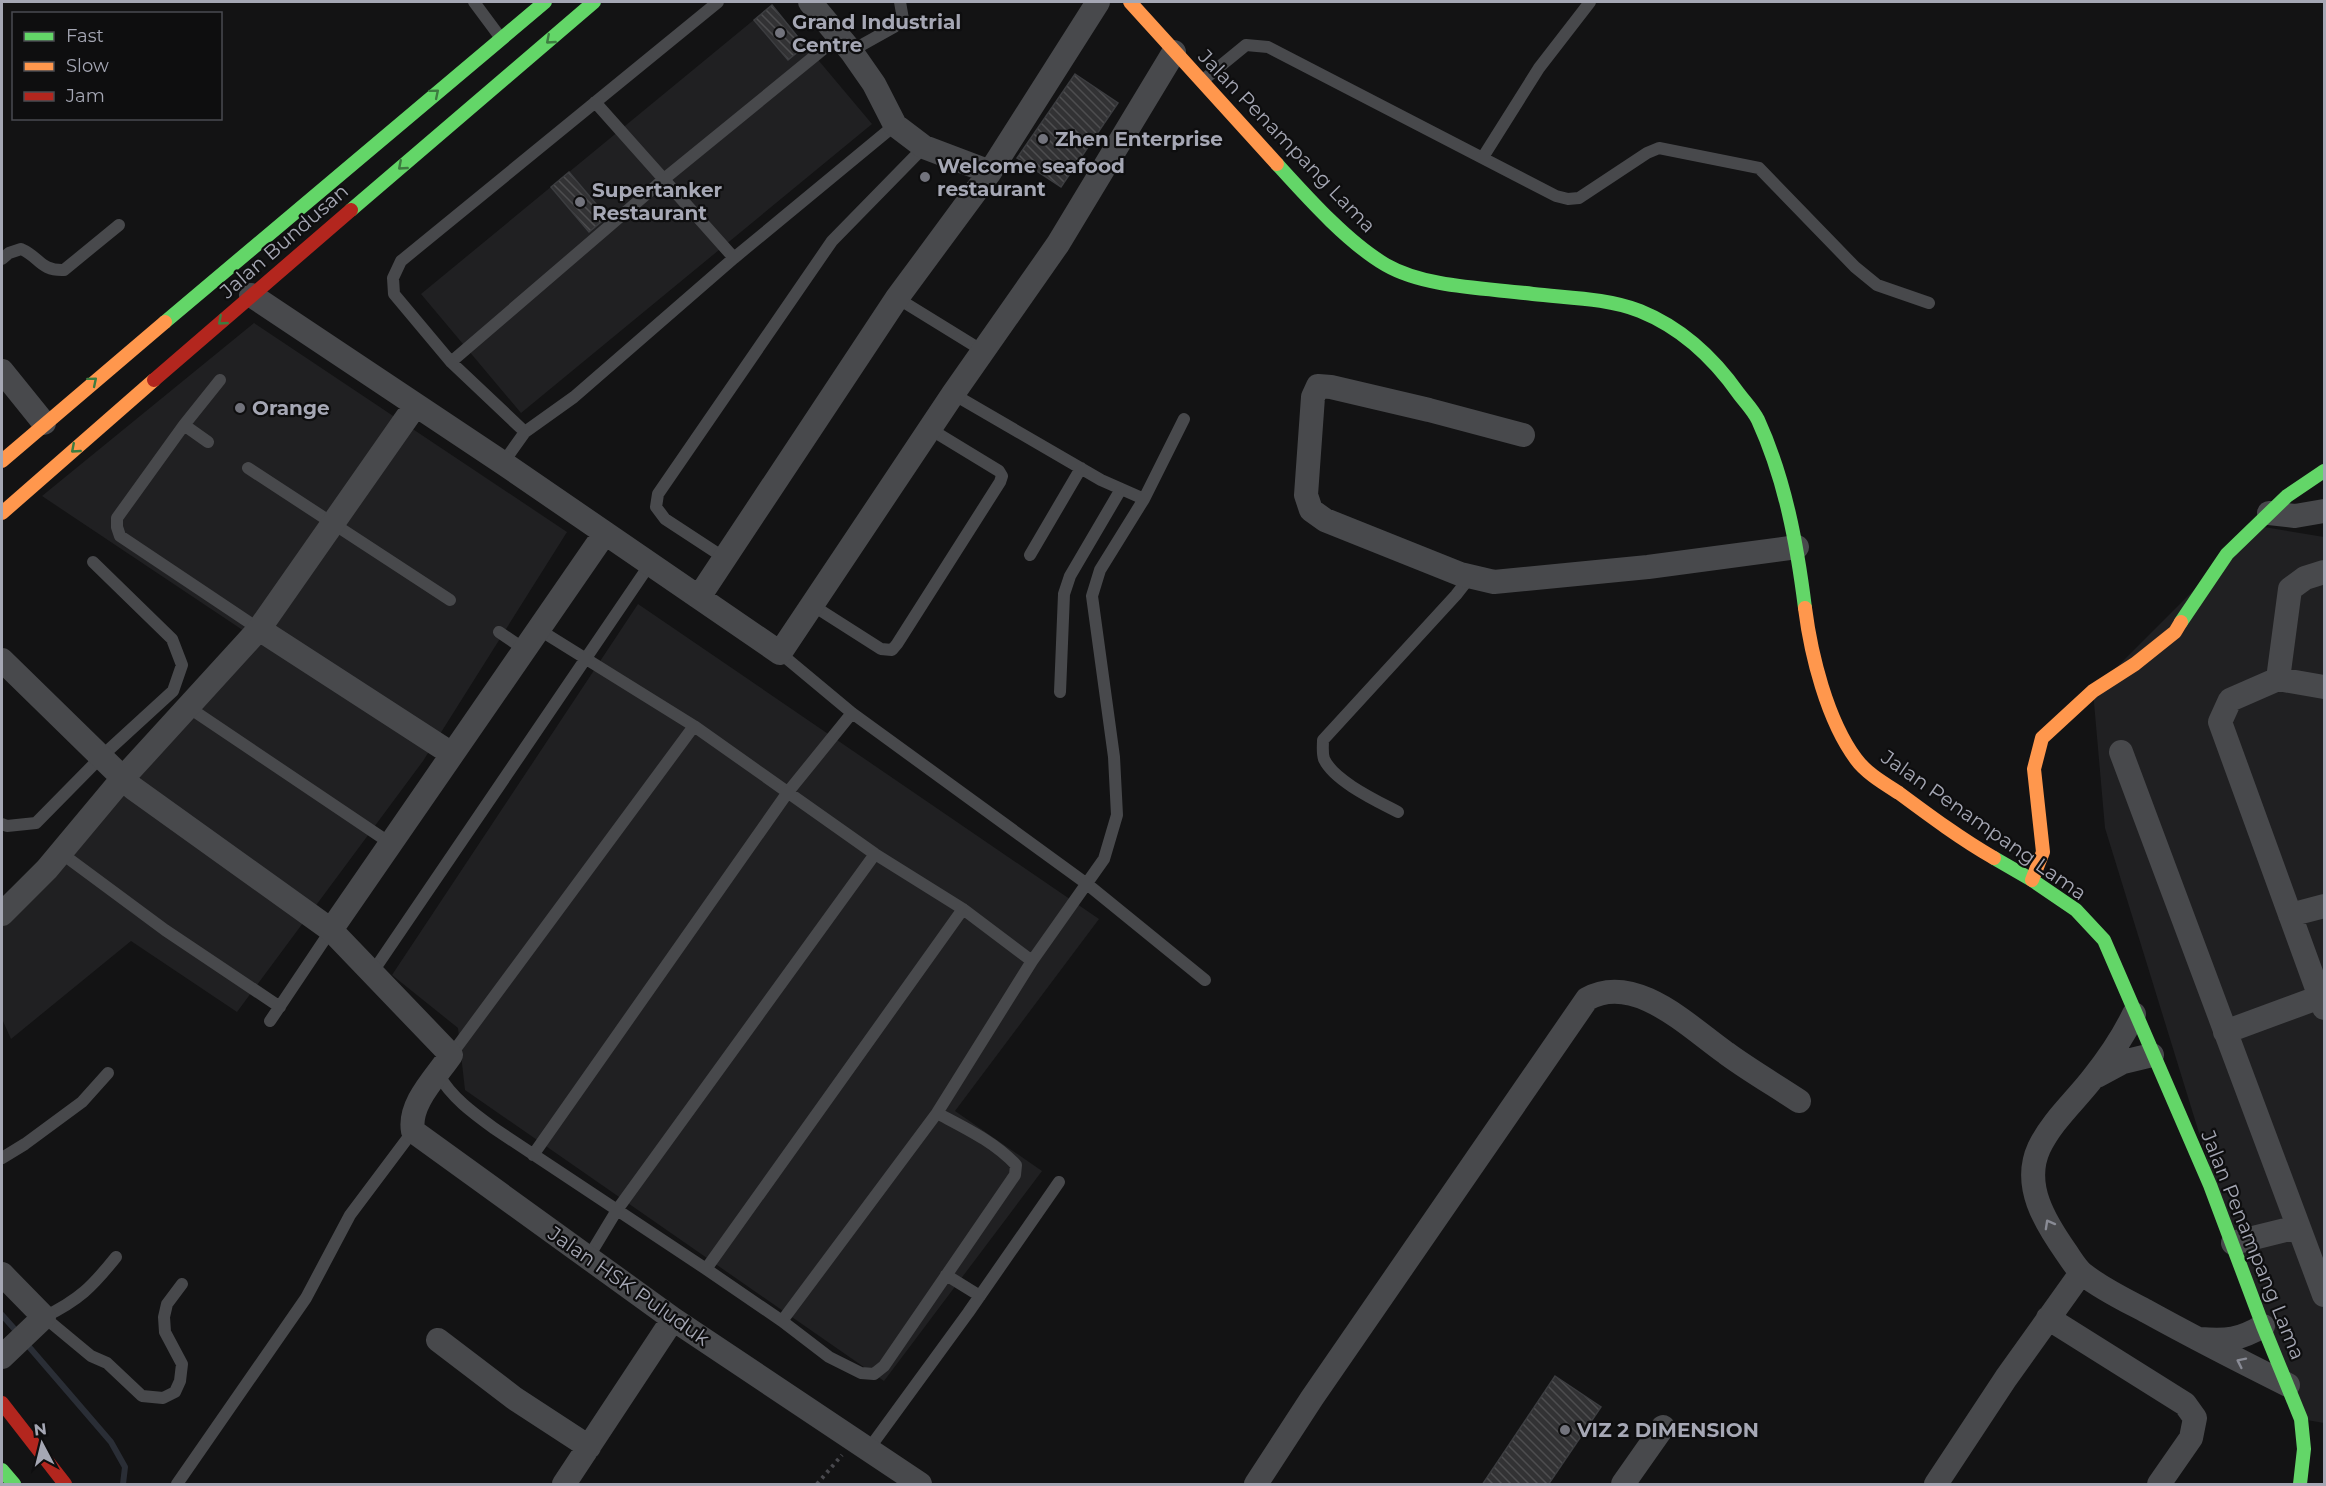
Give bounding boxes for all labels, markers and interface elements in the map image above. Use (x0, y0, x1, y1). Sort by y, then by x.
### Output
place label: Grand Industrial Centre (792, 10, 961, 57)
legend (12, 12, 222, 120)
text: Fast (66, 25, 104, 47)
marker: Grand Industrial Centre (773, 26, 787, 40)
one-way arrow (546, 32, 557, 43)
street label: Jalan Penampang Lama (1193, 44, 1381, 237)
text: Slow (66, 55, 109, 77)
text: Jam (65, 85, 105, 107)
one-way arrow (428, 90, 439, 101)
place label: Zhen Enterprise (1055, 127, 1223, 151)
marker: Zhen Enterprise (1036, 132, 1050, 146)
place label: Welcome seafood restaurant (937, 154, 1125, 201)
one-way arrow (398, 159, 409, 170)
marker: Welcome seafood restaurant (918, 170, 932, 184)
place label: Supertanker Restaurant (592, 178, 723, 225)
street label: Jalan Bundusan (214, 179, 353, 304)
marker: Supertanker Restaurant (573, 195, 587, 209)
one-way arrow (218, 314, 229, 325)
one-way arrow (86, 378, 97, 389)
place label: Orange (252, 396, 330, 420)
marker: Orange (233, 401, 247, 415)
one-way arrow (71, 442, 82, 453)
street label: Jalan Penampang Lama (1876, 744, 2091, 905)
street label: Jalan Penampang Lama (2196, 1126, 2310, 1363)
one-way arrow (2044, 1220, 2056, 1230)
street label: Jalan HSK Puluduk (543, 1221, 714, 1351)
one-way arrow (2237, 1358, 2247, 1369)
north arrow (12, 1414, 72, 1474)
place label: VIZ 2 DIMENSION (1576, 1418, 1759, 1442)
text: N (33, 1419, 48, 1440)
marker: VIZ 2 DIMENSION (1558, 1423, 1572, 1437)

